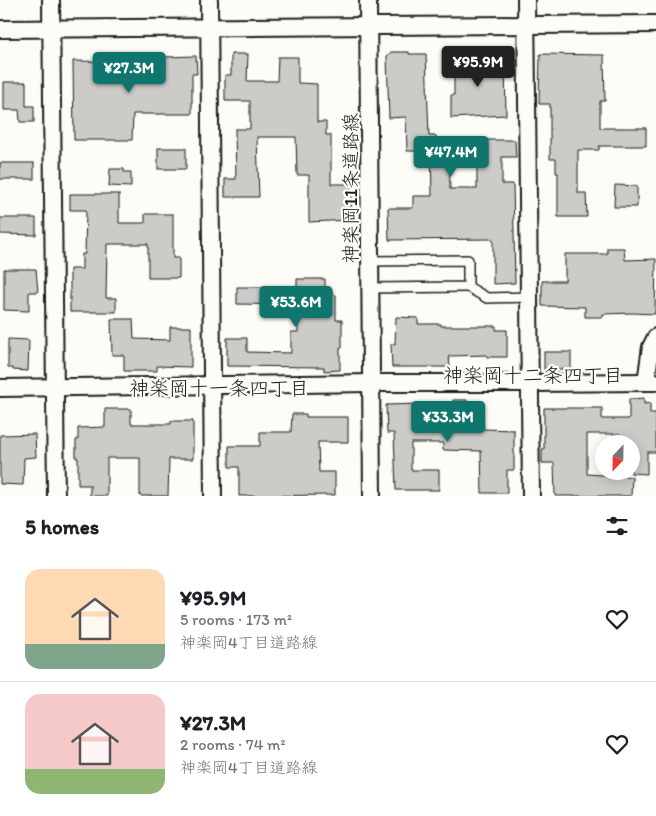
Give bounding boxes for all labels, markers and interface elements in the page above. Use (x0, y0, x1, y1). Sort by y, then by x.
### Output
pin: ¥95.9M (437, 46, 519, 88)
pin: ¥27.3M (88, 52, 170, 94)
text: ¥95.9M (453, 52, 503, 71)
text: ¥27.3M (104, 58, 154, 77)
street label: 神楽岡11条道路線 (339, 113, 362, 263)
pin: ¥47.4M (410, 136, 492, 178)
text: ¥47.4M (425, 142, 477, 161)
pin: ¥53.6M (255, 286, 337, 328)
text: ¥53.6M (270, 292, 322, 311)
district label: 神楽岡十二条四丁目 (443, 363, 623, 387)
district label: 神楽岡十一条四丁目 (129, 376, 309, 400)
pin: ¥33.3M (407, 400, 489, 443)
text: ¥33.3M (422, 407, 474, 426)
north arrow (595, 435, 640, 480)
map controls (595, 435, 640, 480)
icon: filters (603, 512, 631, 540)
text: 5 homes (25, 514, 99, 539)
text: ¥95.9M (180, 585, 246, 610)
icon: home (65, 589, 125, 649)
icon: heart (603, 605, 631, 633)
text: 5 rooms · 173 m² (180, 610, 292, 629)
text: 神楽岡4丁目道路線 (180, 633, 318, 652)
text: ¥27.3M (180, 710, 246, 735)
icon: home (65, 714, 125, 774)
icon: heart (603, 730, 631, 758)
text: 2 rooms · 74 m² (180, 735, 285, 754)
text: 神楽岡4丁目道路線 (180, 758, 318, 777)

